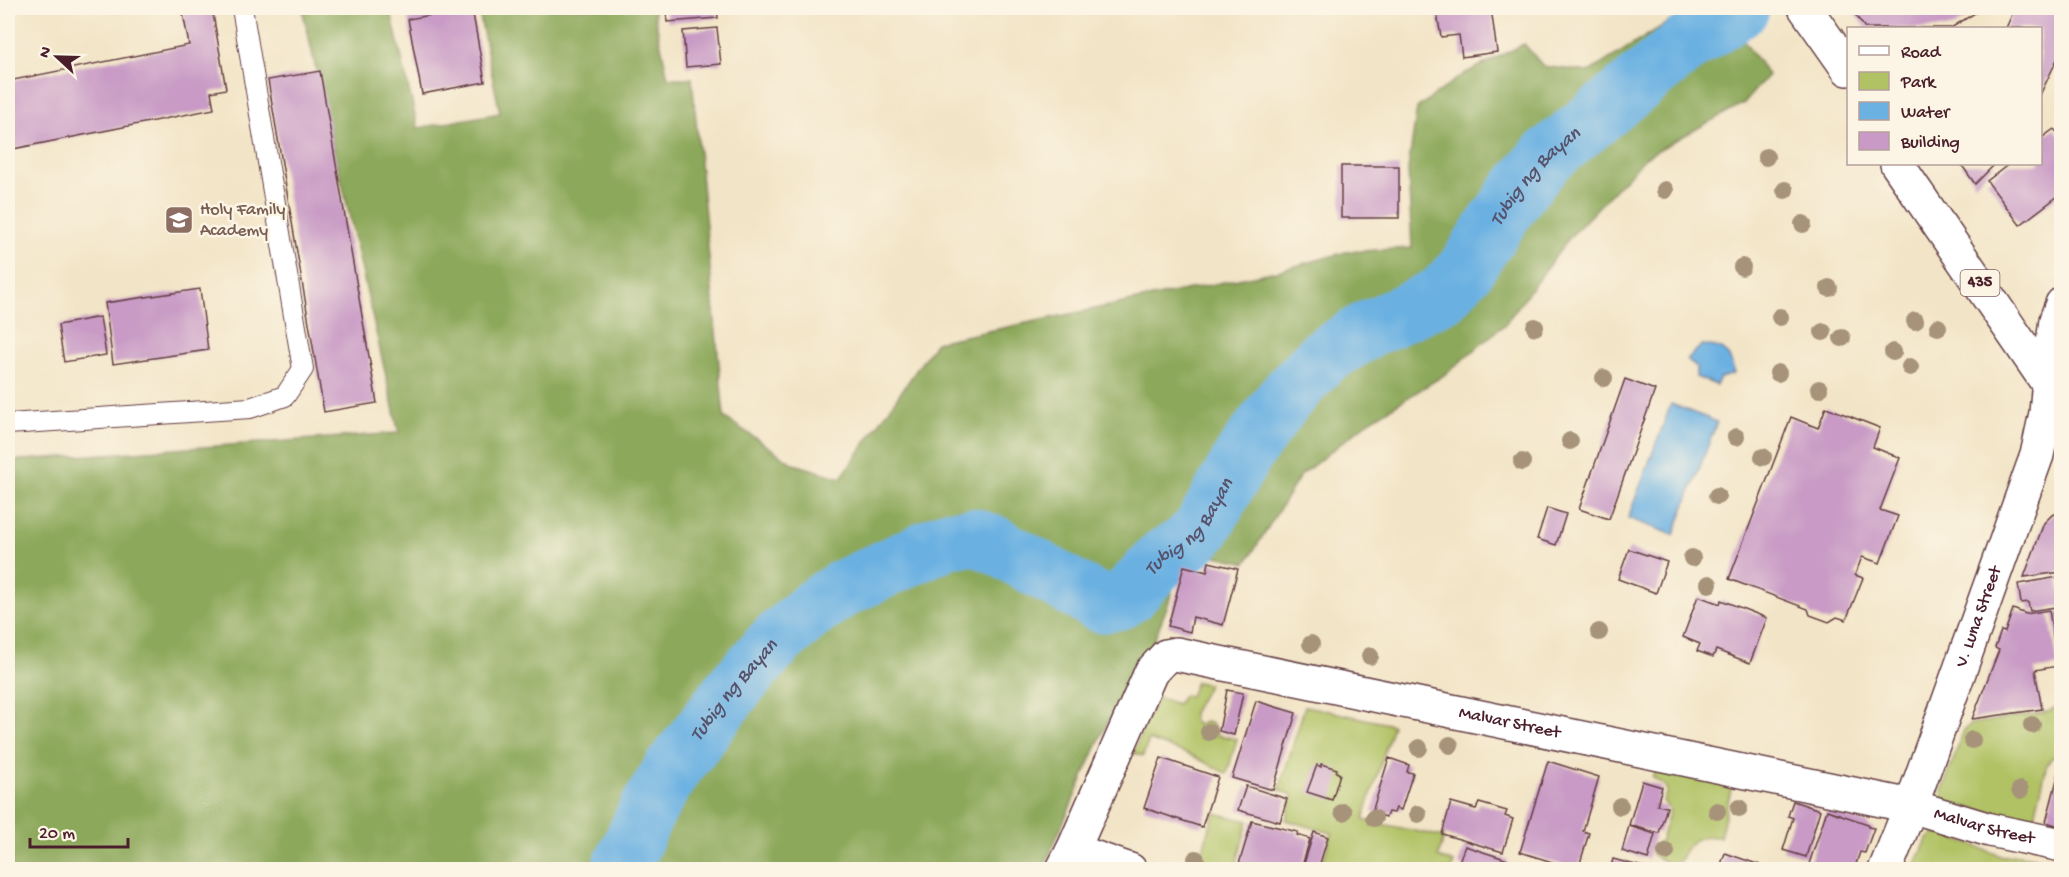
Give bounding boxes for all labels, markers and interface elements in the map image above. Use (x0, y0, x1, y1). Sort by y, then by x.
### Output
north arrow (27, 27, 87, 87)
legend (1847, 27, 2042, 165)
text: Road (1901, 43, 1942, 64)
text: N (36, 44, 57, 61)
text: Park (1900, 73, 1937, 94)
text: Water (1901, 103, 1951, 124)
water label: Tubig ng Bayan (1486, 122, 1586, 231)
text: Building (1900, 133, 1960, 154)
place label: Holy Family Academy (200, 200, 286, 242)
school or university icon: Holy Family Academy (163, 204, 195, 236)
road number: 435 (1960, 270, 2000, 296)
water label: Tubig ng Bayan (1140, 474, 1239, 581)
street label: V. Luna Street (1951, 562, 2007, 671)
water label: Tubig ng Bayan (686, 634, 784, 746)
street label: Malvar Street (1457, 702, 1564, 744)
street label: Malvar Street (1931, 803, 2038, 850)
scale bar (30, 811, 128, 849)
text: 20 m (39, 824, 75, 845)

